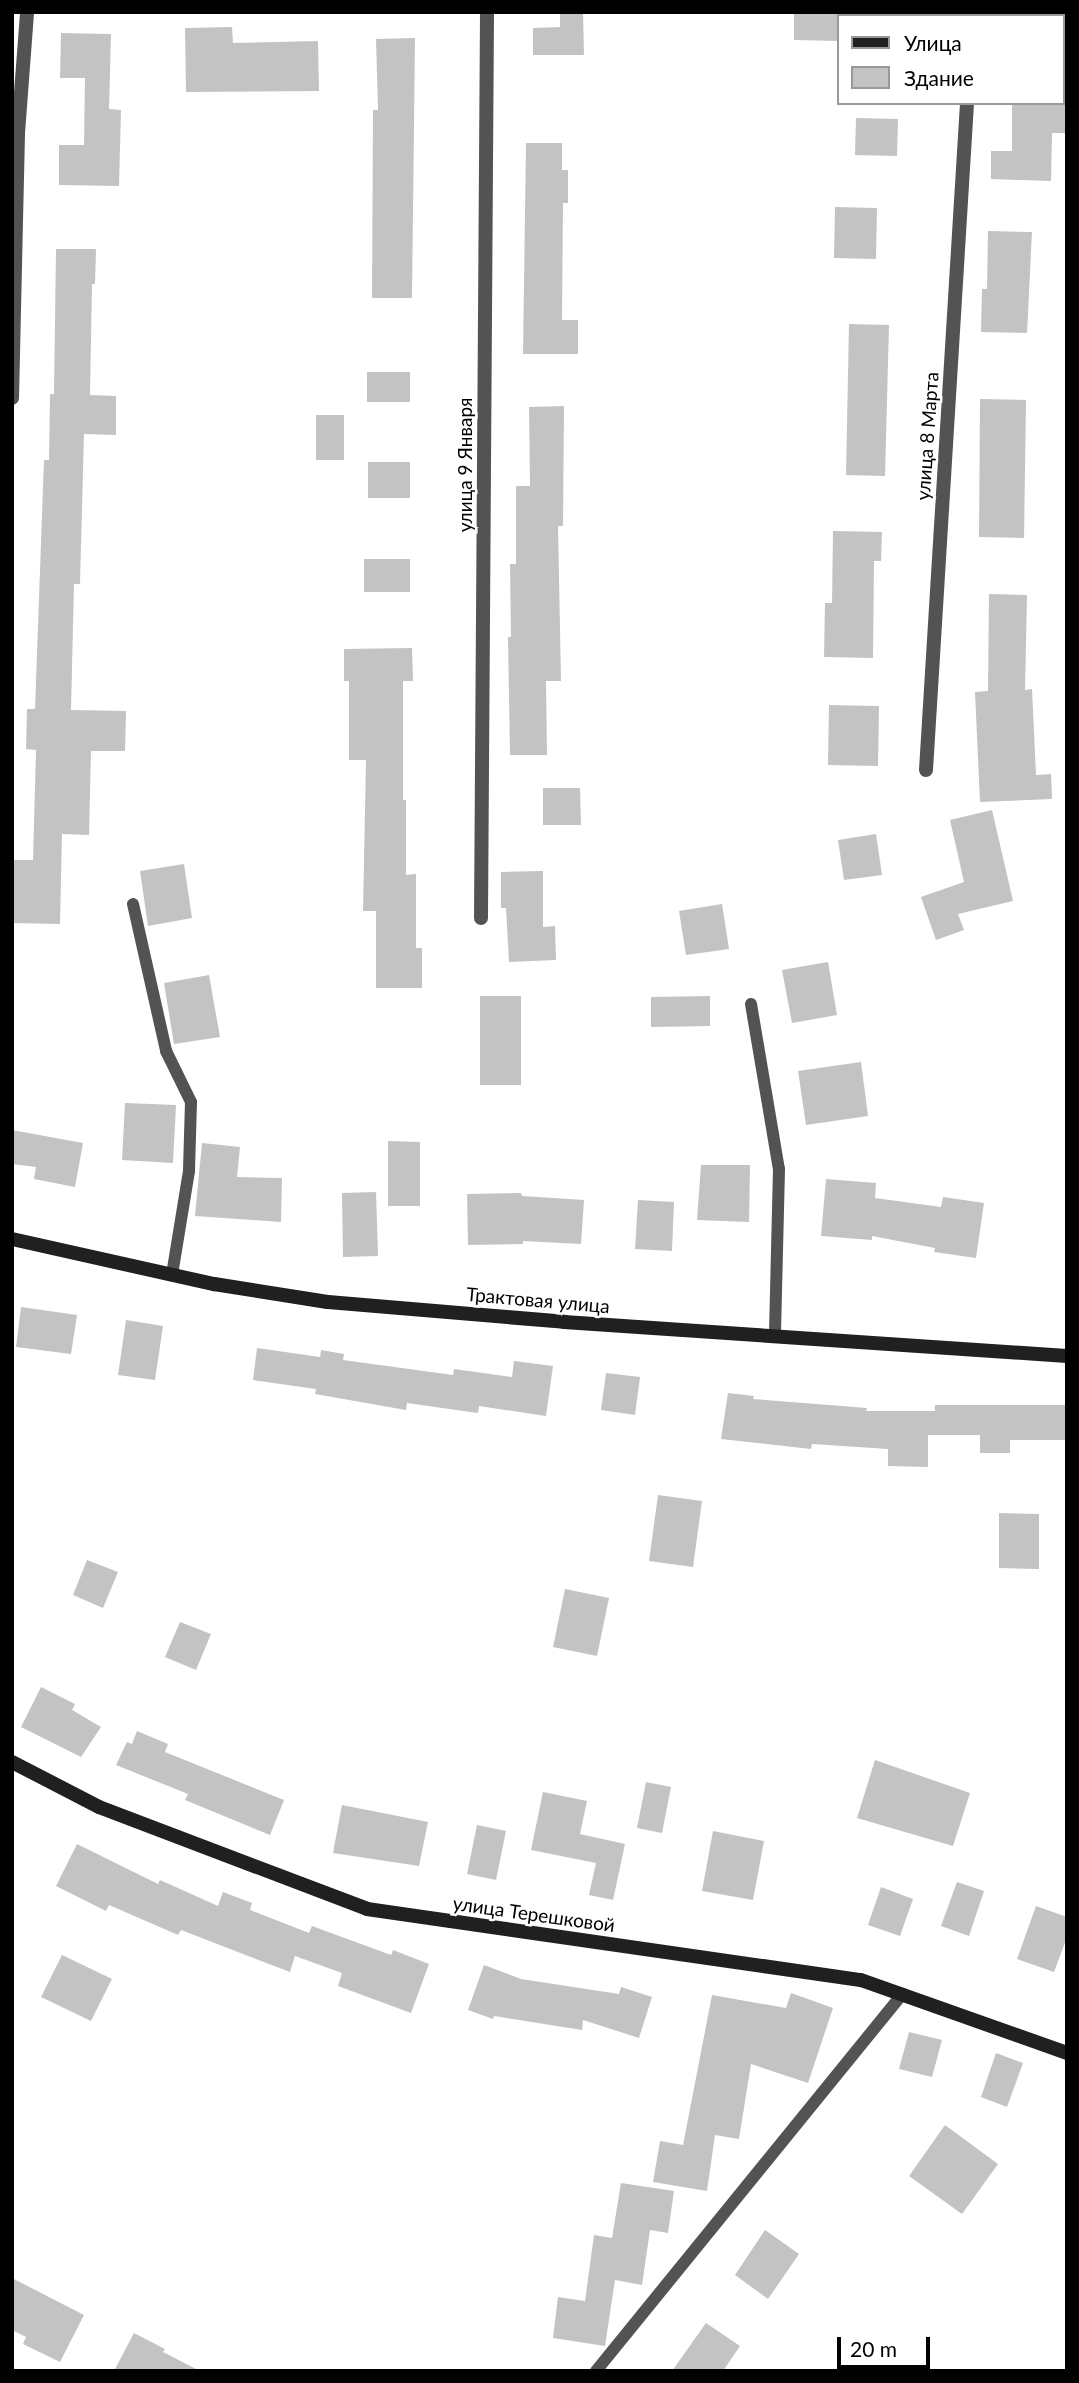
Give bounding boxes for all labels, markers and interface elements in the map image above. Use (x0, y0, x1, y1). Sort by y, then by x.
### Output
legend (838, 14, 1065, 105)
text: Улица (904, 30, 962, 55)
text: Здание (904, 65, 974, 90)
street label: улица 8 Марта (911, 371, 943, 501)
street label: улица 9 Января (454, 398, 476, 532)
street label: Трактовая улица (465, 1282, 611, 1318)
street label: улица Терешковой (452, 1891, 616, 1937)
scale bar (841, 2324, 934, 2368)
text: 20 m (850, 2336, 897, 2361)

